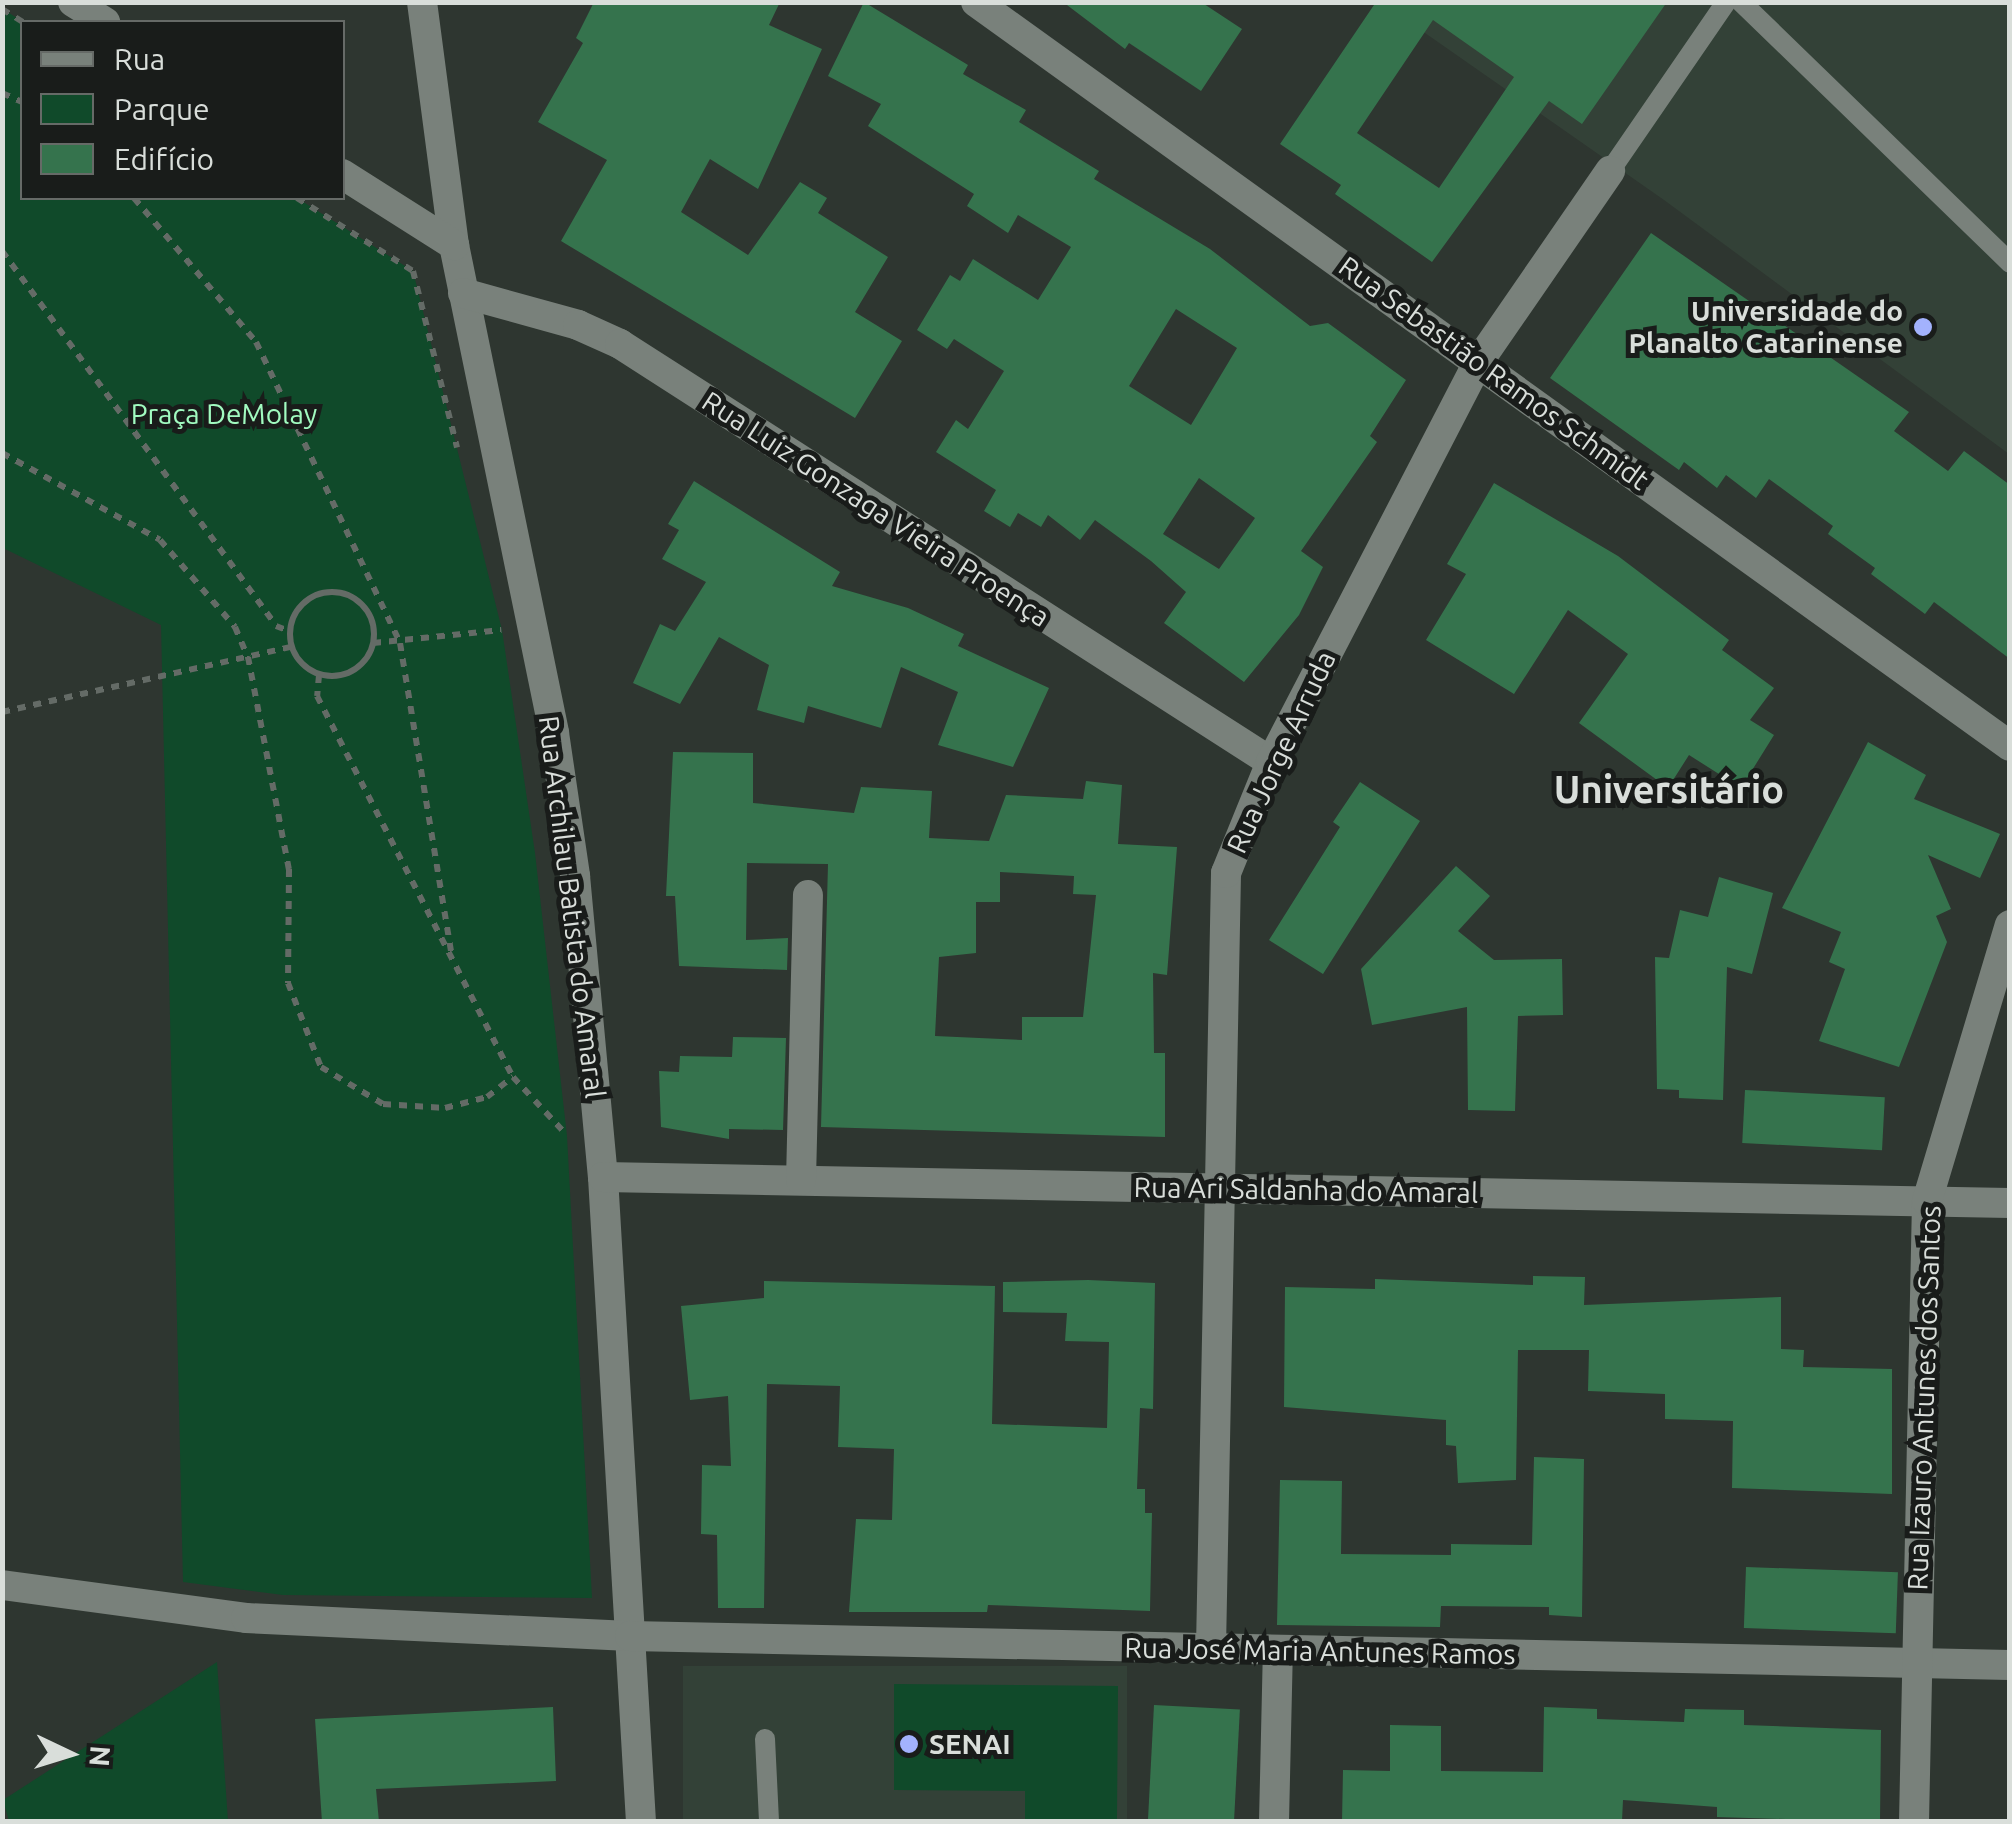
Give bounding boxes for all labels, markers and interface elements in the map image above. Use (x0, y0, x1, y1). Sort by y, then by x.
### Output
legend (20, 20, 345, 200)
text: Rua (114, 42, 165, 76)
text: Parque (114, 92, 210, 126)
text: Edifício (114, 142, 214, 176)
street label: Rua Sebastião Ramos Schmidt (1332, 249, 1656, 497)
place label: Universidade do Planalto Catarinense (1628, 294, 1903, 360)
marker: Universidade do Planalto Catarinense (1912, 316, 1934, 338)
street label: Rua Luiz Gonzaga Vieira Proença (696, 384, 1056, 634)
park label: Praça DeMolay (131, 397, 317, 431)
street label: Rua Jorge Arruda (1219, 646, 1343, 858)
street label: Rua Archilau Batista do Amaral (532, 714, 612, 1100)
district label: Universitário (1554, 767, 1784, 813)
street label: Rua Ari Saldanha do Amaral (1133, 1170, 1479, 1210)
street label: Rua Izauro Antunes dos Santos (1900, 1205, 1948, 1591)
street label: Rua José Maria Antunes Ramos (1124, 1631, 1516, 1671)
north arrow (20, 1704, 120, 1804)
place label: SENAI (929, 1727, 1011, 1761)
marker: SENAI (898, 1733, 920, 1755)
text: N (84, 1745, 117, 1768)

